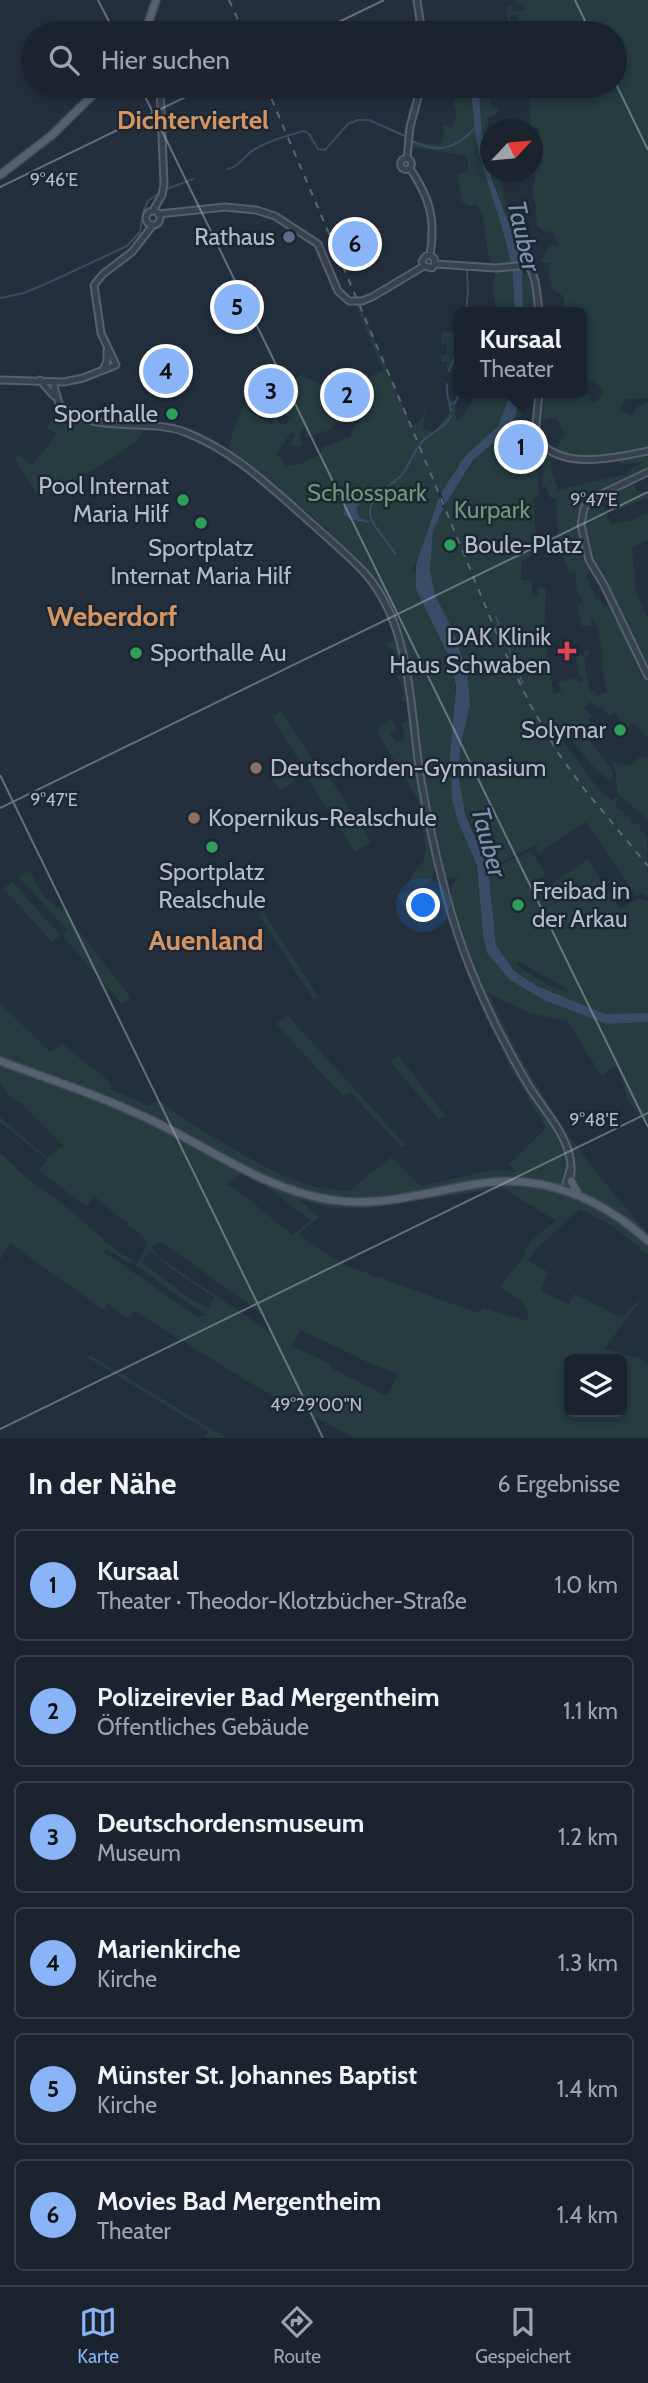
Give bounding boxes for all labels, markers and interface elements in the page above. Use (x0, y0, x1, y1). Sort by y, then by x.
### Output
search box (21, 21, 627, 98)
icon: search (45, 41, 83, 79)
text: Hier suchen (101, 44, 230, 76)
district label: Dichterviertel (117, 104, 269, 136)
north arrow (480, 119, 543, 182)
text: 9°46'E (30, 169, 78, 191)
water label: Tauber (500, 197, 548, 276)
pin: 6 (332, 218, 378, 270)
place label: Rathaus (194, 222, 275, 251)
marker: Rathaus (281, 229, 297, 245)
pin: 5 (214, 281, 260, 333)
popup (454, 307, 587, 398)
text: Kursaal (479, 323, 562, 355)
pin: 4 (143, 345, 189, 397)
text: Theater (479, 355, 553, 383)
pin: 3 (248, 365, 294, 417)
pin: 2 (324, 369, 370, 421)
place label: Sporthalle (54, 399, 158, 428)
marker: Sporthalle (164, 406, 180, 422)
pin: 1 (498, 421, 544, 473)
place label: Pool Internat Maria Hilf (38, 471, 169, 528)
park label: Schlosspark (307, 478, 427, 507)
text: 9°47'E (570, 489, 618, 511)
marker: Pool Internat Maria Hilf (175, 492, 191, 508)
park label: Kurpark (454, 495, 530, 524)
marker: Sportplatz Internat Maria Hilf (193, 515, 209, 531)
place label: Boule-Platz (464, 530, 582, 559)
place label: Sportplatz Internat Maria Hilf (110, 533, 292, 590)
marker: Boule-Platz (442, 537, 458, 553)
district label: Weberdorf (47, 599, 178, 633)
place label: DAK Klinik Haus Schwaben (389, 622, 551, 679)
place label: Sporthalle Au (150, 638, 287, 667)
marker: DAK Klinik Haus Schwaben (557, 641, 577, 661)
marker: Sporthalle Au (128, 645, 144, 661)
place label: Solymar (521, 715, 606, 744)
marker: Solymar (612, 722, 628, 738)
place label: Deutschorden-Gymnasium (270, 753, 546, 782)
marker: Deutschorden-Gymnasium (248, 760, 264, 776)
text: 9°47'E (30, 789, 78, 811)
place label: Kopernikus-Realschule (208, 803, 437, 832)
water label: Tauber (464, 803, 514, 882)
marker: Kopernikus-Realschule (186, 810, 202, 826)
marker: Sportplatz Realschule (204, 839, 220, 855)
place label: Sportplatz Realschule (158, 857, 266, 914)
place label: Freibad in der Arkau (532, 876, 630, 933)
your location (406, 888, 440, 922)
marker: Freibad in der Arkau (510, 897, 526, 913)
district label: Auenland (148, 923, 264, 957)
text: 9°48'E (569, 1109, 619, 1131)
map controls (564, 1354, 627, 1417)
button: layers (564, 1354, 627, 1417)
text: 49°29'00"N (270, 1394, 362, 1416)
text: In der Nähe (28, 1465, 177, 1502)
text: 6 Ergebnisse (498, 1470, 620, 1498)
text: Kursaal (97, 1555, 179, 1587)
text: 1 (49, 1571, 57, 1599)
text: 1.0 km (554, 1571, 618, 1599)
text: Theater · Theodor-Klotzbücher-Straße (97, 1587, 467, 1615)
text: Polizeirevier Bad Mergentheim (97, 1681, 439, 1713)
text: 2 (47, 1697, 59, 1725)
text: 1.1 km (563, 1697, 618, 1725)
text: Öffentliches Gebäude (97, 1713, 309, 1741)
text: Deutschordensmuseum (97, 1807, 364, 1839)
text: 3 (47, 1823, 59, 1851)
text: 1.2 km (558, 1823, 618, 1851)
text: Museum (97, 1839, 181, 1867)
text: Marienkirche (97, 1933, 241, 1965)
text: 4 (46, 1949, 60, 1977)
text: 1.3 km (558, 1949, 618, 1977)
text: Kirche (97, 1965, 157, 1993)
text: Münster St. Johannes Baptist (97, 2059, 417, 2091)
text: 5 (47, 2075, 59, 2103)
text: 1.4 km (557, 2075, 618, 2103)
text: Kirche (97, 2091, 157, 2119)
text: Movies Bad Mergentheim (97, 2185, 381, 2217)
text: 6 (47, 2201, 59, 2229)
text: 1.4 km (557, 2201, 618, 2229)
text: Theater (97, 2217, 171, 2245)
tab: Karte (77, 2303, 119, 2368)
tab: Route (273, 2303, 321, 2368)
tab: Gespeichert (475, 2303, 571, 2368)

